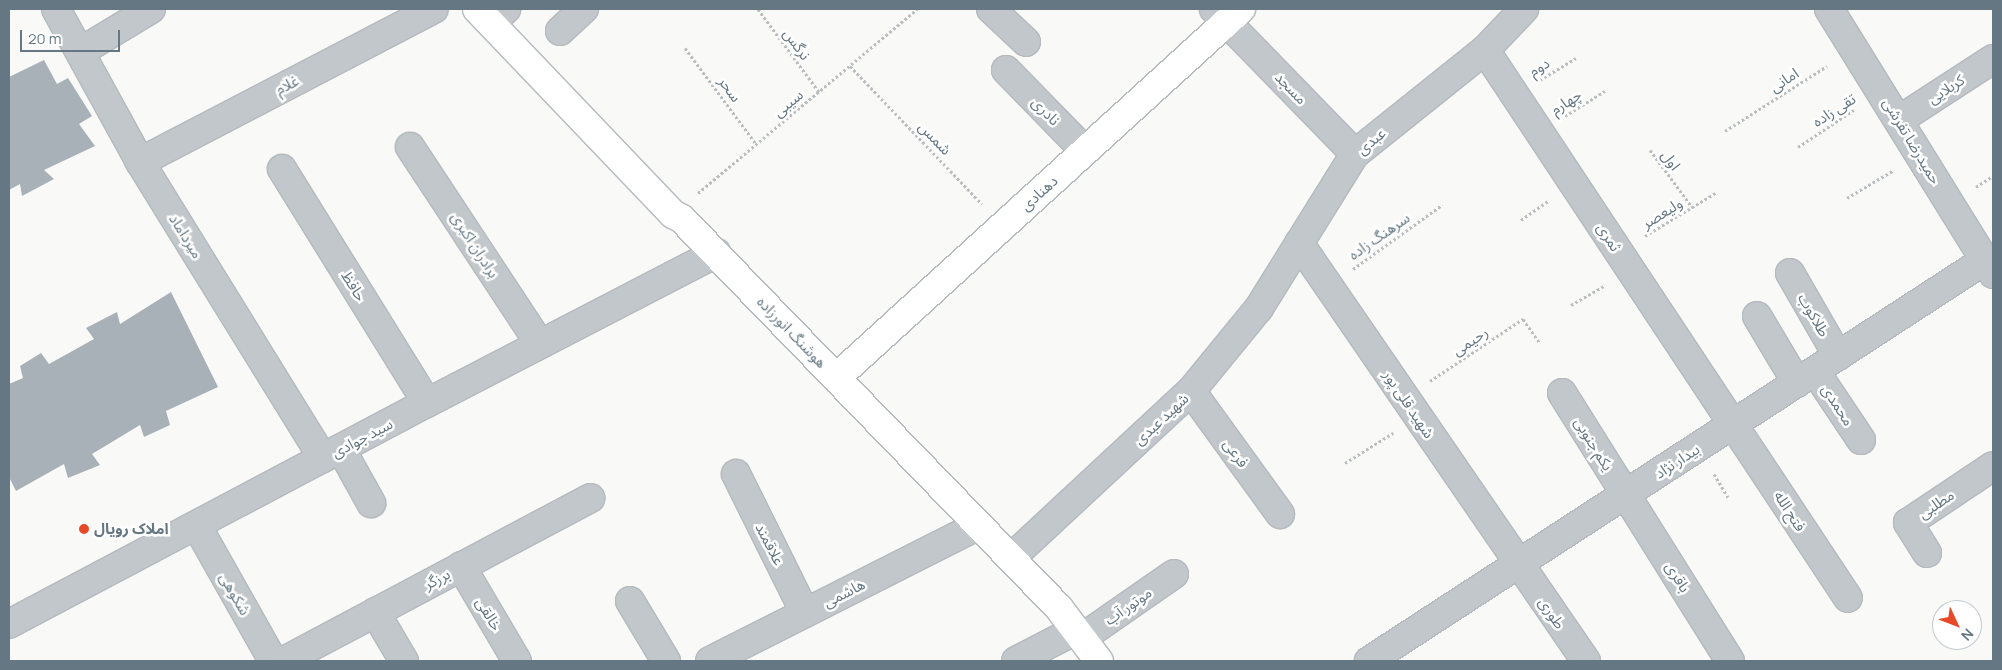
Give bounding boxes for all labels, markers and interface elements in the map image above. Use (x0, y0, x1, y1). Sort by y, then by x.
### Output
scale bar (22, 20, 122, 52)
street label: نرگس (780, 25, 814, 63)
text: 20 m (28, 28, 61, 49)
street label: دوم (1525, 54, 1553, 80)
street label: امانی (1766, 64, 1802, 96)
street label: مسجد (1271, 68, 1311, 108)
street label: کربلایی (1924, 71, 1968, 107)
street label: غلام (272, 72, 302, 98)
street label: سحر (715, 73, 745, 105)
street label: سیبی (769, 85, 807, 121)
street label: چهارم (1547, 85, 1585, 119)
street label: تقی زاده (1809, 89, 1859, 131)
street label: نادری (1028, 93, 1064, 129)
street label: حمیدرضا تفرشی (1879, 95, 1945, 187)
street label: شمس (915, 118, 955, 158)
street label: عبدی (1353, 124, 1389, 158)
street label: اول (1658, 146, 1684, 174)
street label: دهنادی (1017, 172, 1061, 214)
street label: ولیعصر (1638, 194, 1686, 232)
street label: سرهنگ زاده (1345, 208, 1413, 264)
street label: برادران اکبری (447, 209, 503, 281)
street label: میرداماد (165, 210, 207, 262)
street label: ثمری (1593, 219, 1625, 255)
street label: حافظ (338, 268, 370, 304)
street label: طلاکوب (1794, 290, 1834, 340)
street label: هوشنگ انورزاده (753, 293, 831, 371)
street label: رحیمی (1449, 323, 1491, 359)
street label: شهید قلی پور (1380, 367, 1438, 441)
street label: محمدی (1818, 381, 1858, 429)
street label: شهید عبدی (1130, 389, 1192, 449)
street label: سید جوادی (328, 414, 396, 462)
street label: یکم جنوبی (1571, 414, 1617, 474)
street label: فرعی (1220, 435, 1252, 471)
street label: بیدار نژاد (1651, 440, 1703, 482)
street label: مطلبی (1915, 486, 1957, 522)
street label: فتح الله (1770, 488, 1810, 534)
place label: املاک رویال (94, 520, 169, 538)
street label: علاقمند (752, 520, 788, 568)
marker: املاک رویال (78, 523, 90, 535)
street label: باقری (1662, 558, 1694, 596)
street label: برزگر (421, 565, 453, 593)
street label: شکوهی (216, 570, 254, 618)
street label: هاشمی (820, 575, 868, 611)
street label: موتور آب (1101, 583, 1155, 629)
street label: خالقی (472, 594, 506, 634)
street label: طوری (1535, 594, 1569, 632)
north arrow (1932, 600, 1982, 650)
text: N (1957, 625, 1978, 645)

